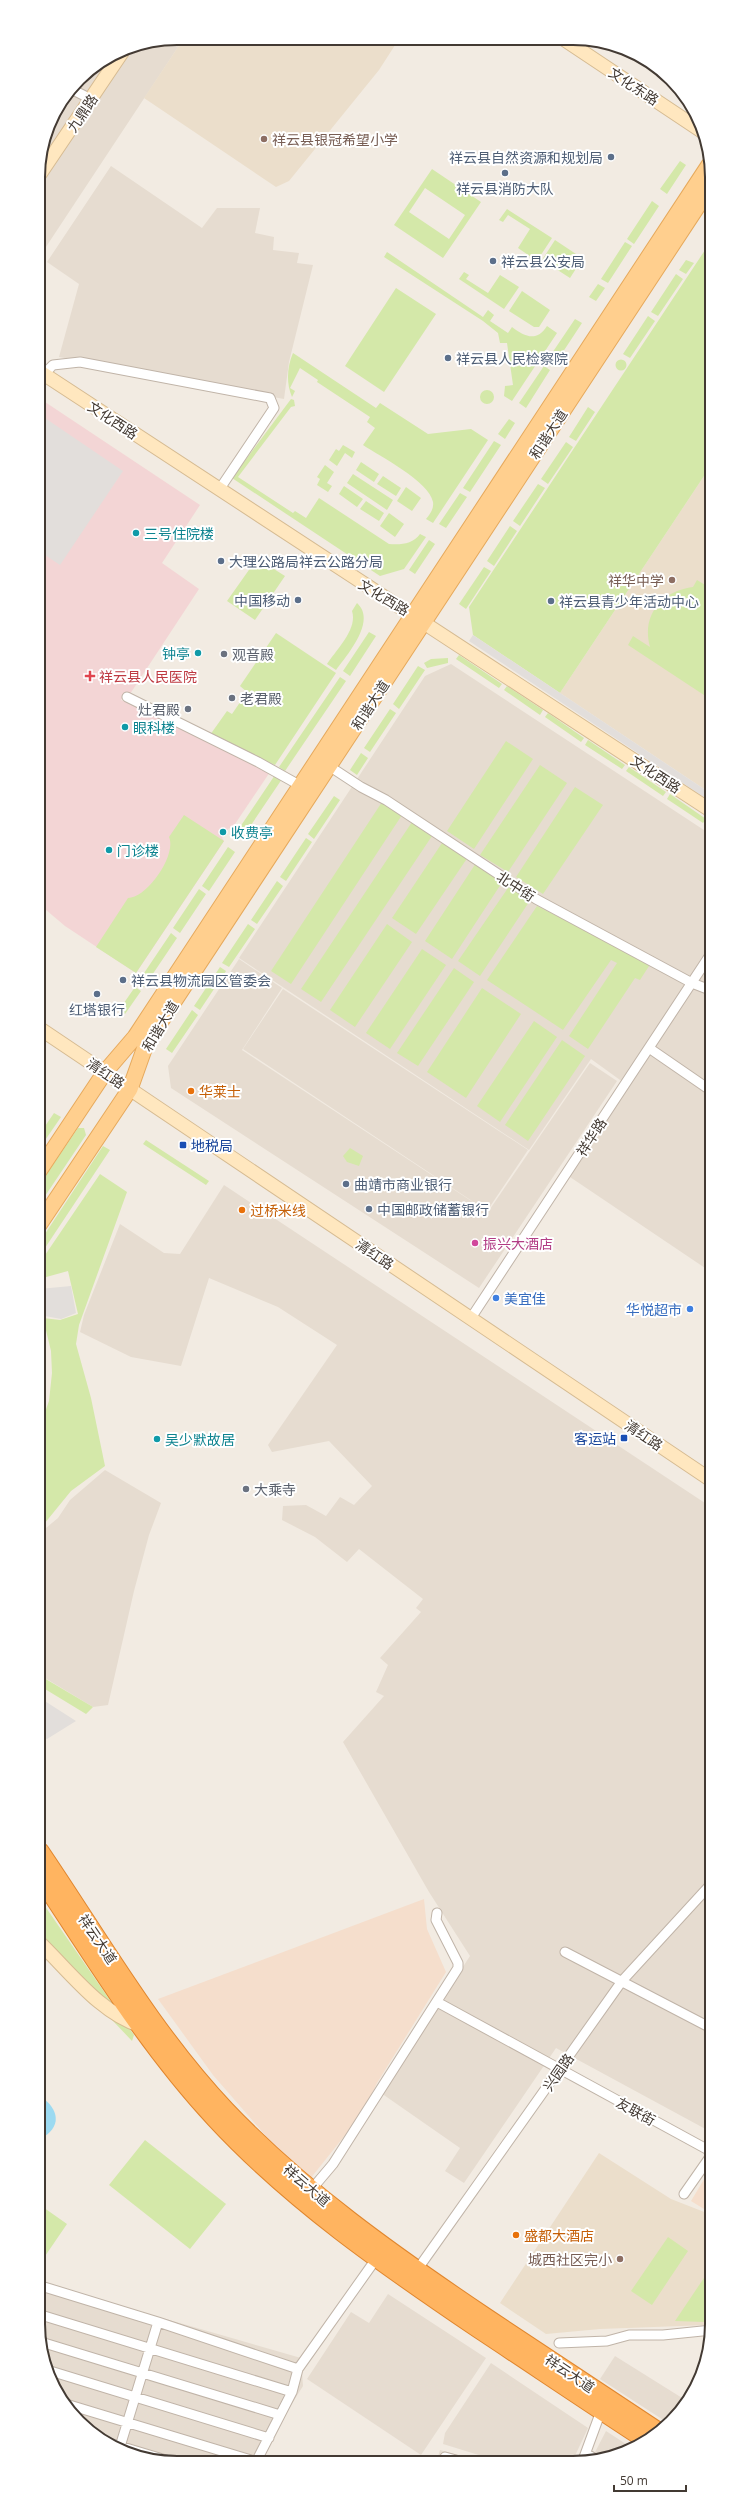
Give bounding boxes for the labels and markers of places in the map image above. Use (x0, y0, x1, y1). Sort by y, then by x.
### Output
place label: 祥云县银冠希望小学 (272, 130, 398, 149)
marker: 祥云县银冠希望小学 (259, 134, 269, 144)
place label: 祥云县自然资源和规划局 (449, 148, 603, 167)
marker: 祥云县自然资源和规划局 (606, 152, 616, 162)
marker: 祥云县消防大队 (500, 168, 510, 178)
place label: 祥云县消防大队 (456, 179, 554, 198)
place label: 祥云县公安局 (501, 252, 585, 271)
marker: 祥云县公安局 (488, 256, 498, 266)
place label: 祥云县人民检察院 (456, 349, 568, 368)
marker: 祥云县人民检察院 (443, 353, 453, 363)
place label: 三号住院楼 (144, 524, 214, 543)
marker: 三号住院楼 (131, 528, 141, 538)
place label: 大理公路局祥云公路分局 (229, 552, 383, 571)
marker: 大理公路局祥云公路分局 (216, 556, 226, 566)
place label: 祥华中学 (608, 571, 664, 590)
marker: 祥华中学 (667, 575, 677, 585)
place label: 中国移动 (234, 591, 290, 610)
place label: 祥云县青少年活动中心 (559, 592, 699, 611)
marker: 中国移动 (293, 595, 303, 605)
marker: 祥云县青少年活动中心 (546, 596, 556, 606)
place label: 钟亭 (162, 644, 190, 663)
place label: 观音殿 (232, 645, 274, 664)
marker: 钟亭 (193, 648, 203, 658)
marker: 观音殿 (219, 649, 229, 659)
place label: 祥云县人民医院 (99, 667, 197, 686)
marker: 祥云县人民医院 (84, 670, 96, 682)
place label: 老君殿 (240, 689, 282, 708)
marker: 老君殿 (227, 693, 237, 703)
place label: 灶君殿 (138, 700, 180, 719)
marker: 灶君殿 (183, 704, 193, 714)
place label: 眼科楼 (133, 718, 175, 737)
marker: 眼科楼 (120, 722, 130, 732)
place label: 收费亭 (231, 823, 273, 842)
marker: 收费亭 (218, 827, 228, 837)
place label: 门诊楼 (117, 841, 159, 860)
marker: 门诊楼 (104, 845, 114, 855)
place label: 祥云县物流园区管委会 (131, 971, 271, 990)
marker: 祥云县物流园区管委会 (118, 975, 128, 985)
marker: 红塔银行 (92, 989, 102, 999)
place label: 红塔银行 (69, 1000, 125, 1019)
place label: 华莱士 (199, 1082, 241, 1101)
marker: 华莱士 (186, 1086, 196, 1096)
place label: 地税局 (191, 1136, 233, 1155)
marker: 地税局 (178, 1140, 188, 1150)
place label: 曲靖市商业银行 (354, 1175, 452, 1194)
marker: 曲靖市商业银行 (341, 1179, 351, 1189)
place label: 中国邮政储蓄银行 (377, 1200, 489, 1219)
place label: 过桥米线 (250, 1201, 306, 1220)
marker: 中国邮政储蓄银行 (364, 1204, 374, 1214)
marker: 过桥米线 (237, 1205, 247, 1215)
place label: 振兴大酒店 (483, 1234, 553, 1253)
marker: 振兴大酒店 (470, 1238, 480, 1248)
place label: 美宜佳 (504, 1289, 546, 1308)
marker: 美宜佳 (491, 1293, 501, 1303)
place label: 华悦超市 (626, 1300, 682, 1319)
marker: 华悦超市 (685, 1304, 695, 1314)
place label: 客运站 (574, 1429, 616, 1448)
place label: 吴少默故居 (165, 1430, 235, 1449)
marker: 客运站 (619, 1433, 629, 1443)
marker: 吴少默故居 (152, 1434, 162, 1444)
place label: 大乘寺 (254, 1480, 296, 1499)
marker: 大乘寺 (241, 1484, 251, 1494)
place label: 盛都大酒店 (524, 2226, 594, 2245)
marker: 盛都大酒店 (511, 2230, 521, 2240)
place label: 城西社区完小 (528, 2250, 612, 2269)
marker: 城西社区完小 (615, 2254, 625, 2264)

